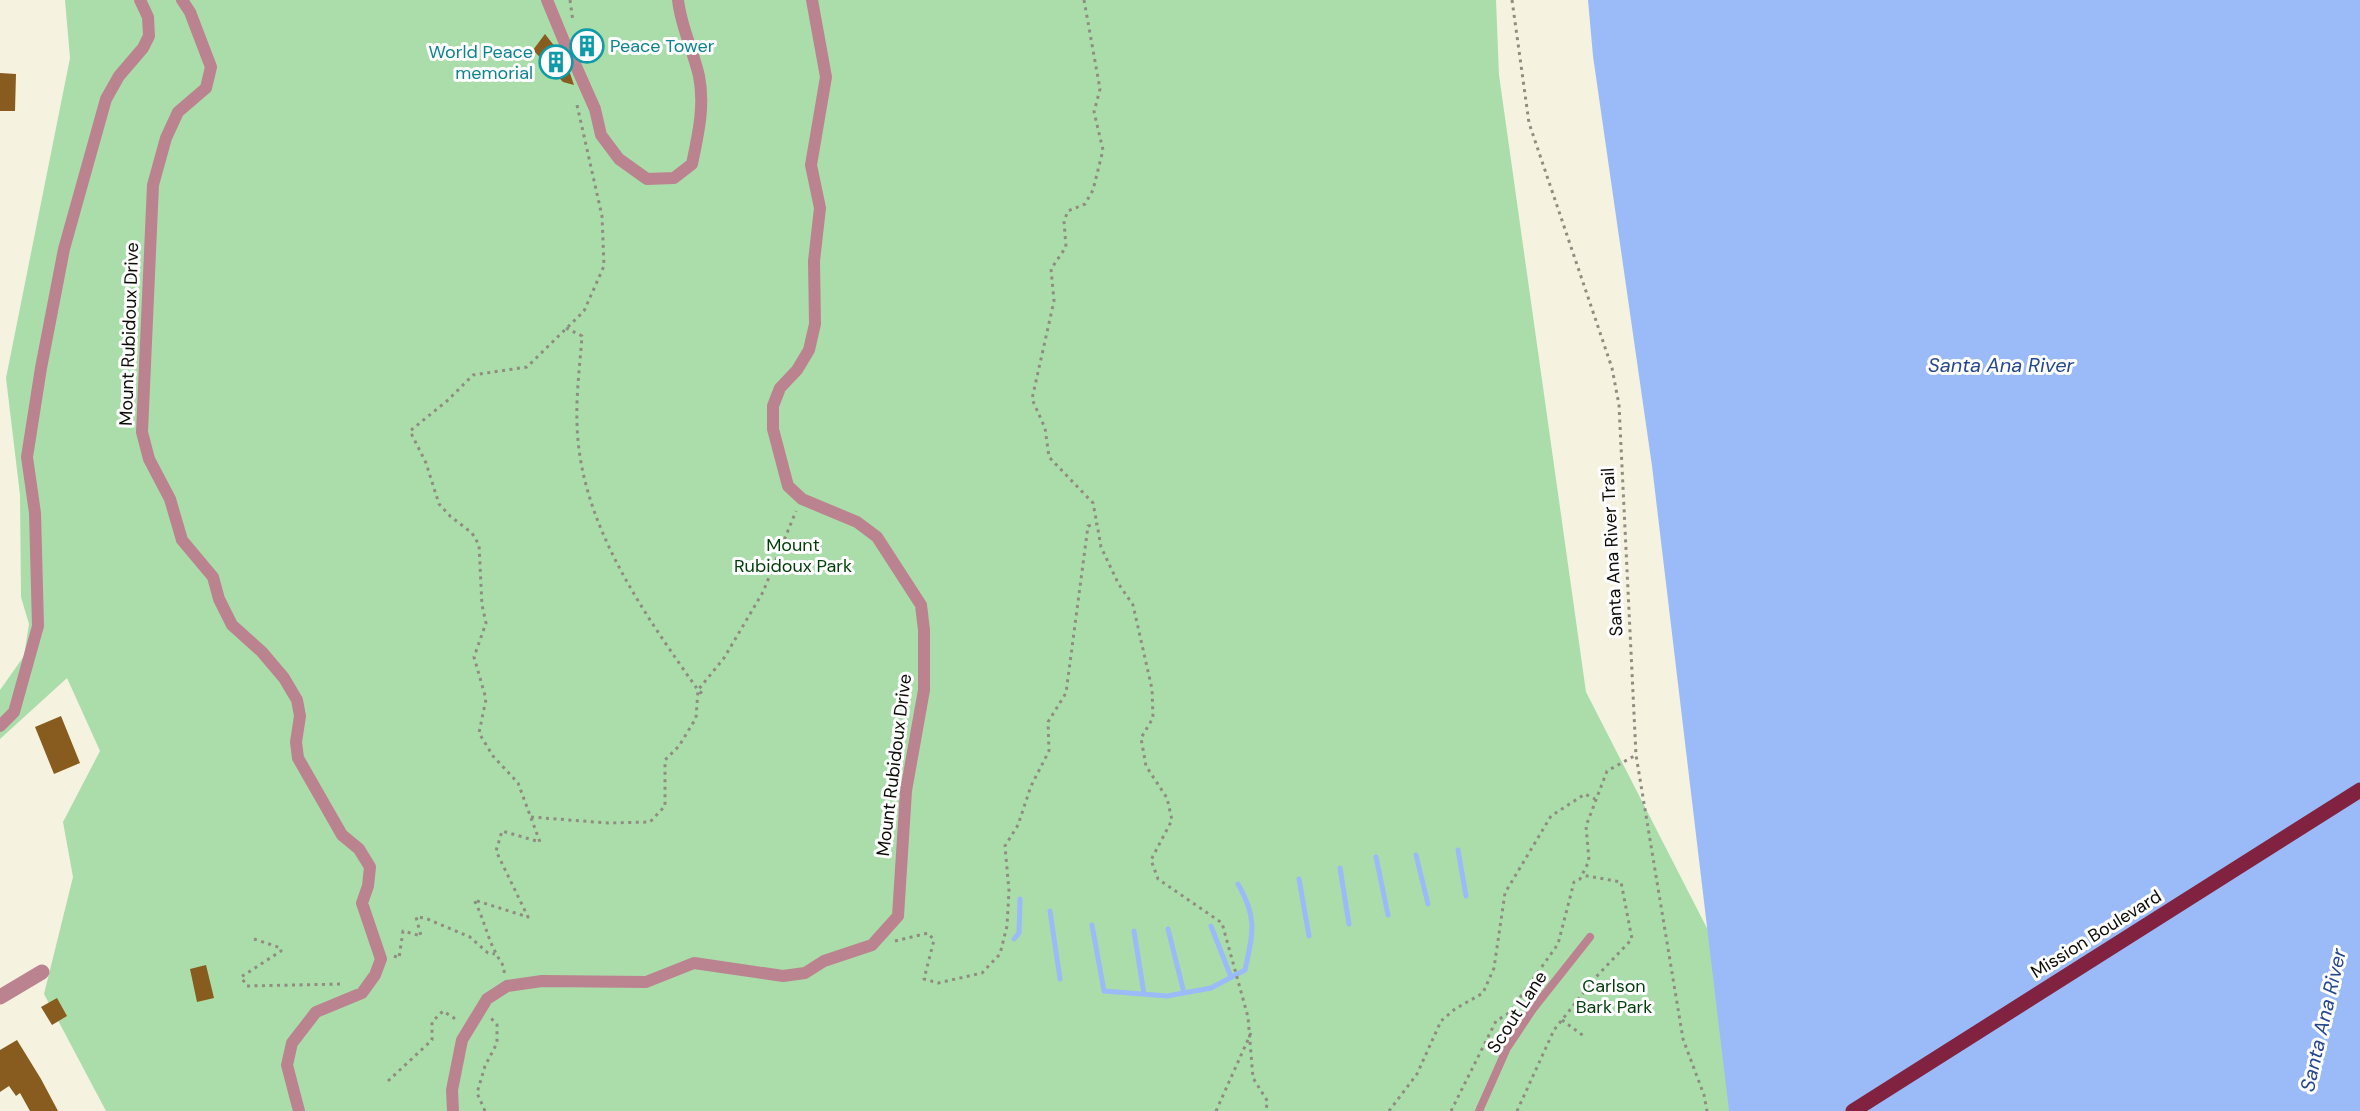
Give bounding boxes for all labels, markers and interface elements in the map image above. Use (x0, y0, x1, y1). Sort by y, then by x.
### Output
building icon: Peace Tower (569, 28, 605, 64)
place label: Peace Tower (610, 34, 715, 58)
place label: World Peace memorial (429, 40, 533, 85)
building icon: World Peace memorial (538, 44, 574, 80)
street label: Mount Rubidoux Drive (114, 242, 144, 426)
water label: Santa Ana River (1928, 352, 2075, 378)
street label: Santa Ana River Trail (1596, 467, 1628, 637)
park label: Mount Rubidoux Park (734, 533, 852, 578)
street label: Mount Rubidoux Drive (871, 672, 917, 858)
street label: Mission Boulevard (2026, 884, 2166, 984)
water label: Santa Ana River (2294, 945, 2352, 1094)
street label: Scout Lane (1481, 966, 1553, 1058)
park label: Carlson Bark Park (1576, 974, 1652, 1019)

